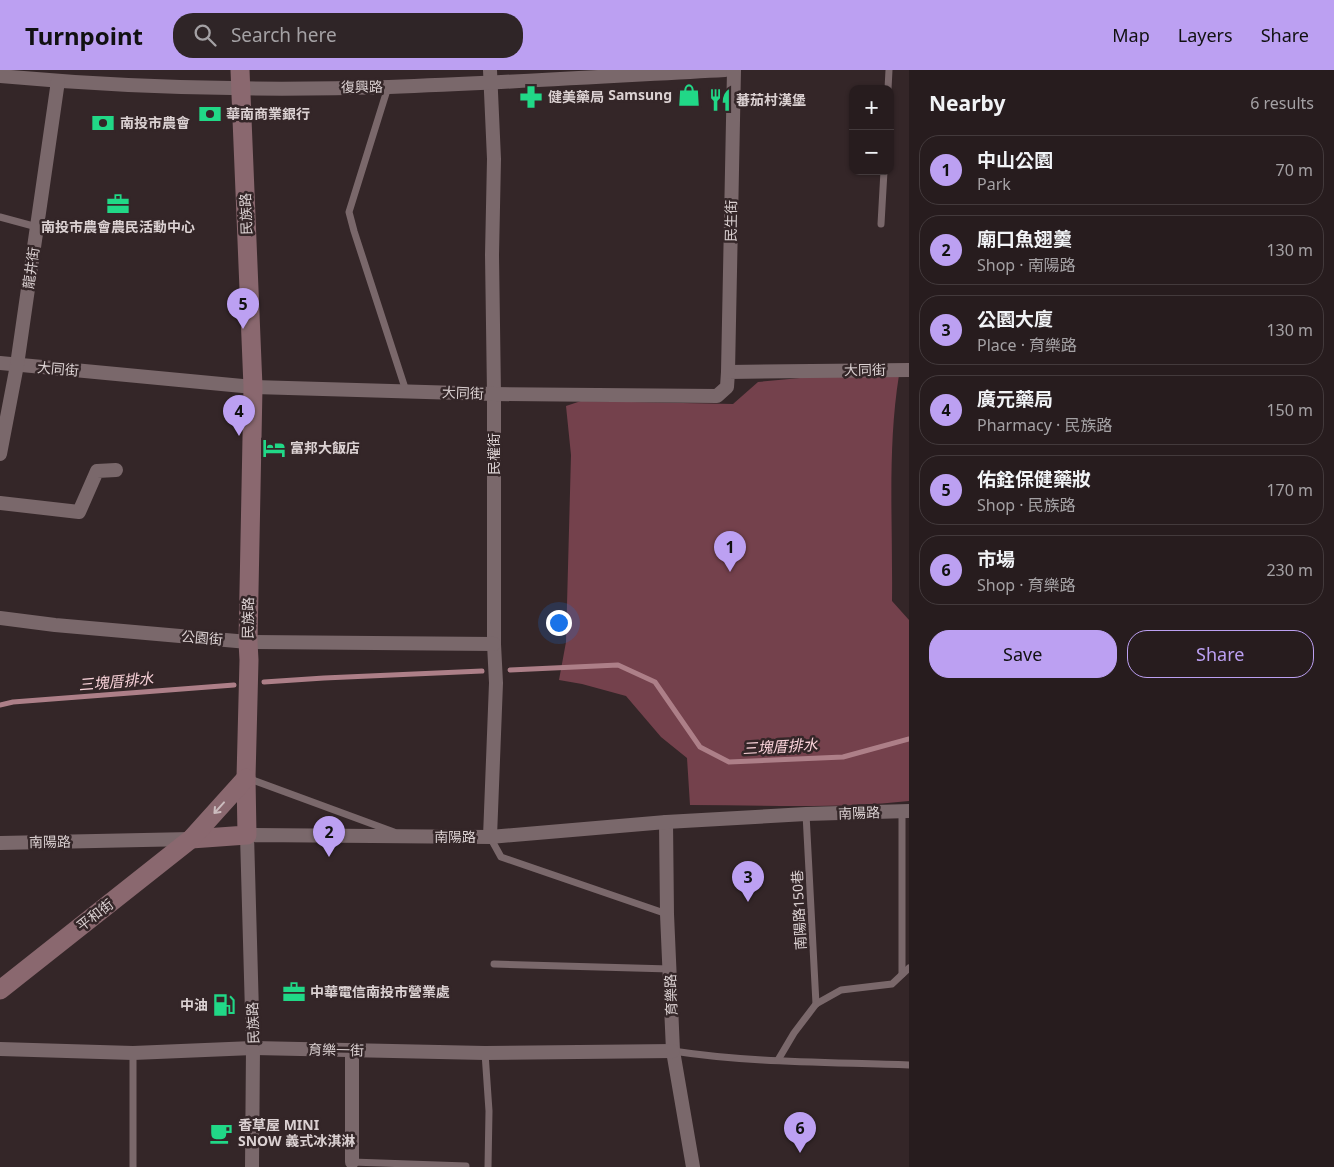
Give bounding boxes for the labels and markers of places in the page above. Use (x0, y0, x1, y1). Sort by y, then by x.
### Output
shop icon: Samsung (676, 82, 702, 108)
pharmacy icon: 健美藥局 (518, 84, 544, 110)
place label: Samsung (608, 85, 672, 104)
place label: 健美藥局 (548, 87, 604, 106)
restaurant icon: 蕃茄村漢堡 (707, 87, 733, 113)
place label: 蕃茄村漢堡 (736, 90, 806, 109)
bank icon: 華南商業銀行 (197, 101, 223, 127)
place label: 華南商業銀行 (226, 104, 310, 123)
bank icon: 南投市農會 (90, 110, 116, 136)
place label: 南投市農會 (120, 113, 190, 132)
office icon: 南投市農會農民活動中心 (105, 191, 131, 217)
place label: 南投市農會農民活動中心 (41, 217, 195, 236)
pin: 5 (227, 288, 259, 329)
pin: 4 (223, 395, 255, 436)
hotel icon: 富邦大飯店 (261, 435, 287, 461)
place label: 富邦大飯店 (290, 438, 360, 457)
pin: 1 (714, 531, 746, 572)
pin: 2 (313, 816, 345, 857)
pin: 3 (732, 861, 764, 902)
office icon: 中華電信南投市營業處 (281, 979, 307, 1005)
place label: 中華電信南投市營業處 (310, 982, 450, 1001)
fuel station icon: 中油 (211, 992, 237, 1018)
place label: 中油 (180, 995, 208, 1014)
pin: 6 (784, 1112, 816, 1153)
place label: 香草屋 MINI SNOW 義式冰淇淋 (238, 1115, 355, 1150)
cafe icon: 香草屋 MINI SNOW 義式冰淇淋 (208, 1120, 234, 1146)

